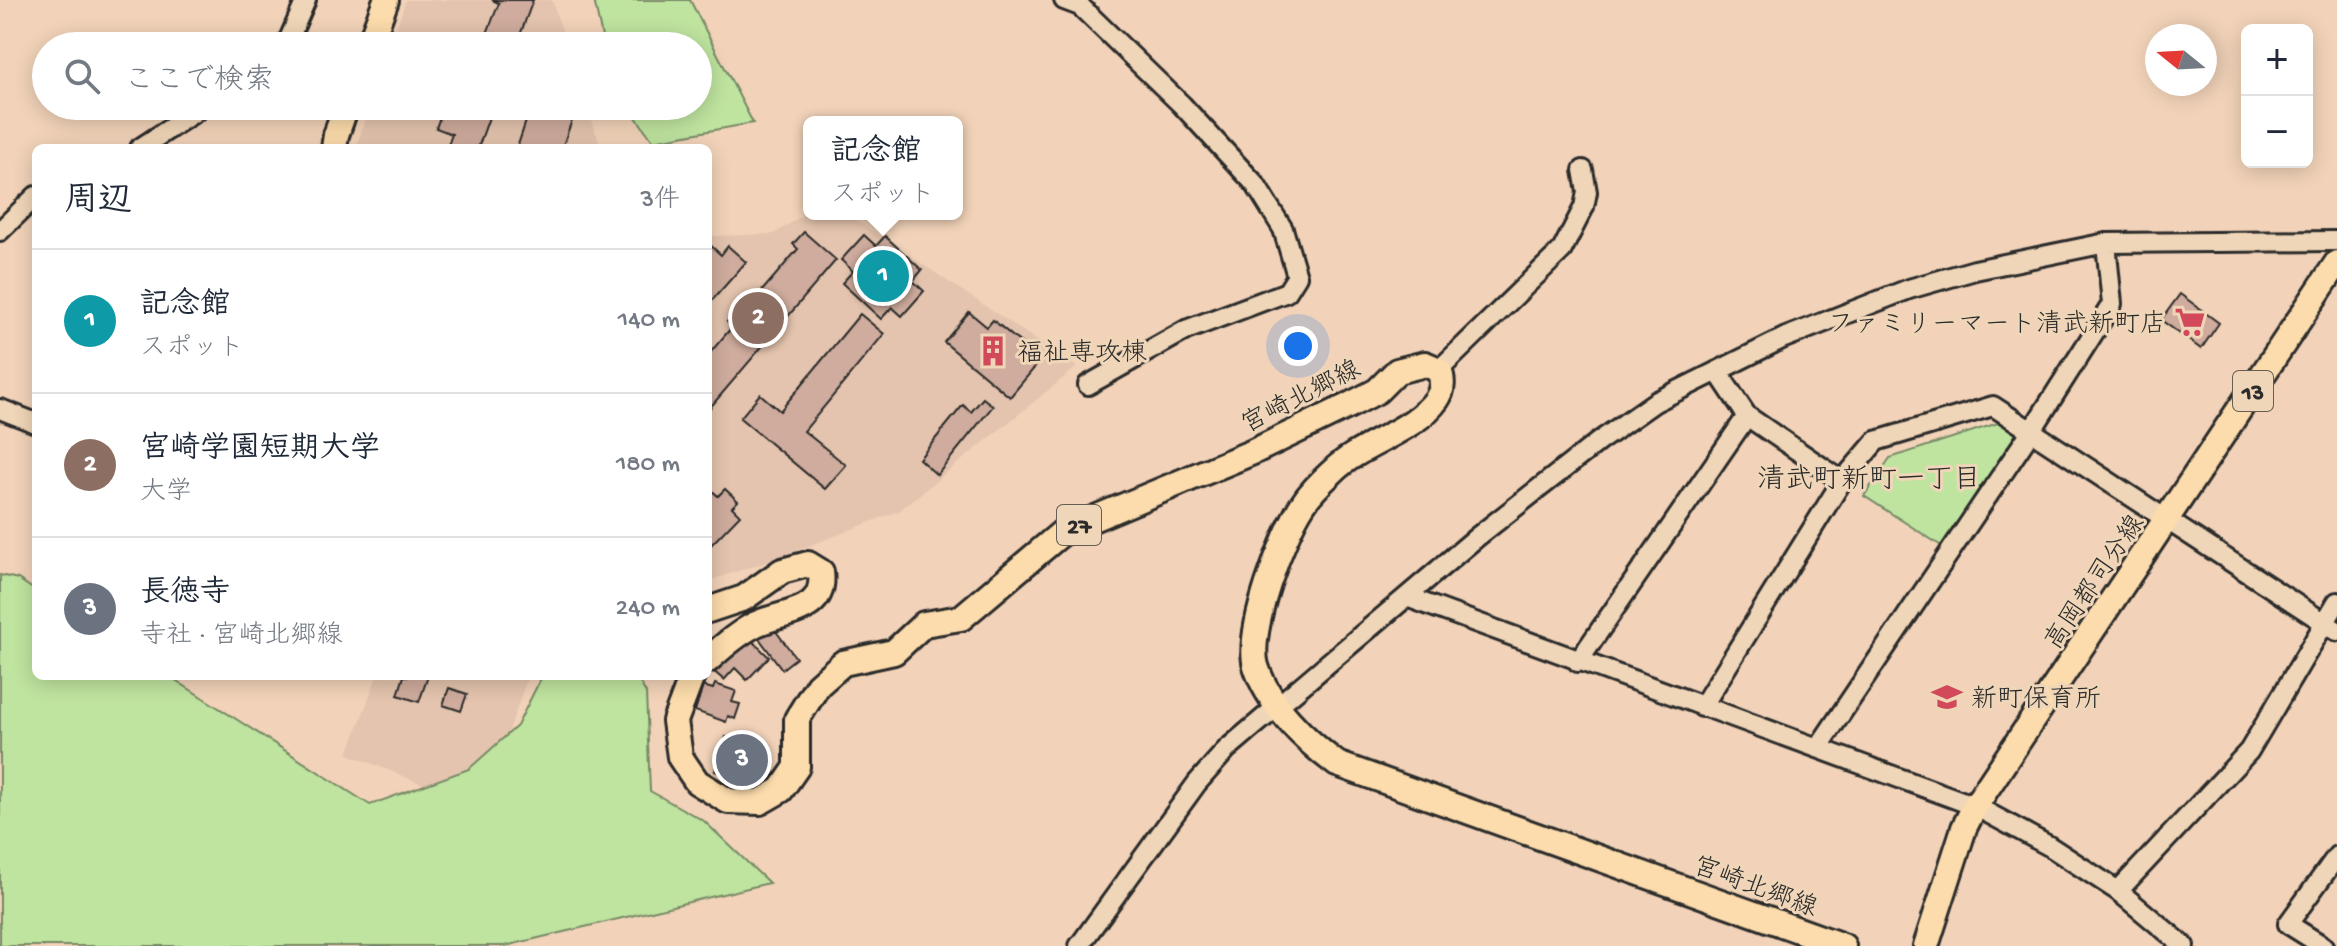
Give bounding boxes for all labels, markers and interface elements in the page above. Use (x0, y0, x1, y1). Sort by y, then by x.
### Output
north arrow (2145, 24, 2217, 96)
map controls (2241, 24, 2313, 168)
button: + (2241, 24, 2313, 96)
search box (32, 32, 712, 120)
icon: search (60, 54, 104, 98)
text: ここで検索 (124, 65, 274, 100)
button: − (2241, 96, 2313, 168)
popup (803, 116, 963, 220)
text: 記念館 (831, 136, 921, 171)
text: スポット (831, 181, 935, 212)
text: 周辺 (64, 183, 132, 223)
text: 3件 (641, 186, 680, 217)
pin: 1 (857, 246, 909, 306)
pin: 2 (732, 288, 784, 348)
text: 記念館 (140, 289, 230, 324)
supermarket icon: ファミリーマート清武新町店 (2173, 305, 2207, 339)
text: 1 (85, 306, 95, 337)
text: 140 m (618, 306, 680, 337)
place label: ファミリーマート清武新町店 (1827, 309, 2166, 342)
your location (1278, 326, 1318, 366)
text: スポット (140, 334, 244, 365)
building icon: 福祉専攻棟 (976, 334, 1010, 368)
place label: 福祉専攻棟 (1017, 338, 1147, 371)
street label: 宮崎北郷線 (1237, 355, 1367, 442)
road number: 13 (2233, 371, 2273, 411)
text: 宮崎学園短期大学 (140, 433, 380, 468)
text: 2 (84, 450, 96, 481)
text: 180 m (616, 450, 680, 481)
district label: 清武町新町一丁目 (1757, 464, 1981, 498)
text: 大学 (140, 478, 192, 509)
road number: 27 (1057, 505, 1101, 545)
street label: 高岡都司分線 (2039, 510, 2153, 657)
text: 長徳寺 (140, 577, 230, 612)
text: 3 (83, 594, 97, 625)
text: 240 m (616, 594, 680, 625)
text: 寺社 · 宮崎北郷線 (140, 622, 342, 653)
school or university icon: 新町保育所 (1930, 680, 1964, 714)
place label: 新町保育所 (1971, 684, 2101, 717)
pin: 3 (716, 730, 768, 790)
street label: 宮崎北郷線 (1688, 851, 1821, 926)

